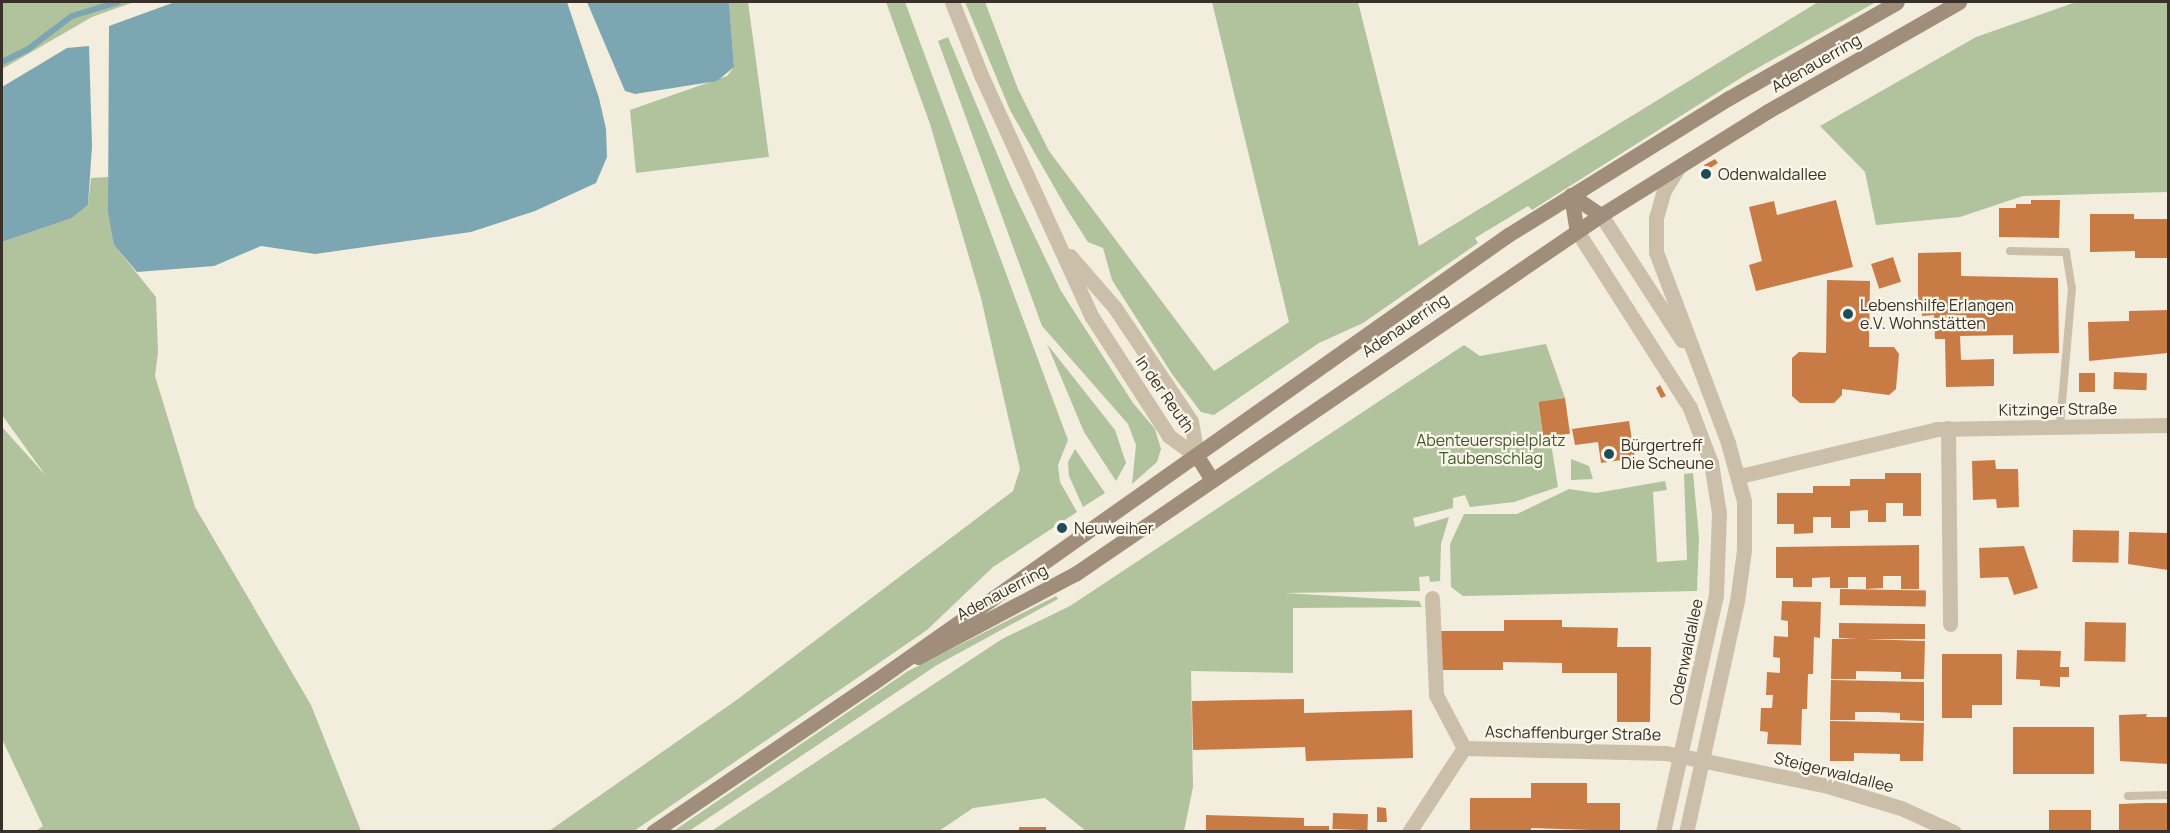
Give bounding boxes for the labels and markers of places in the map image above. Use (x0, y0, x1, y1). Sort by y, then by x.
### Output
place label: Odenwaldallee (1718, 164, 1827, 184)
marker: Odenwaldallee (1699, 167, 1713, 181)
place label: Lebenshilfe Erlangen e.V. Wohnstätten (1860, 295, 2014, 333)
marker: Lebenshilfe Erlangen e.V. Wohnstätten (1841, 307, 1855, 321)
place label: Bürgertreff Die Scheune (1621, 435, 1714, 473)
marker: Bürgertreff Die Scheune (1602, 447, 1616, 461)
place label: Neuweiher (1074, 518, 1153, 538)
marker: Neuweiher (1055, 521, 1069, 535)

